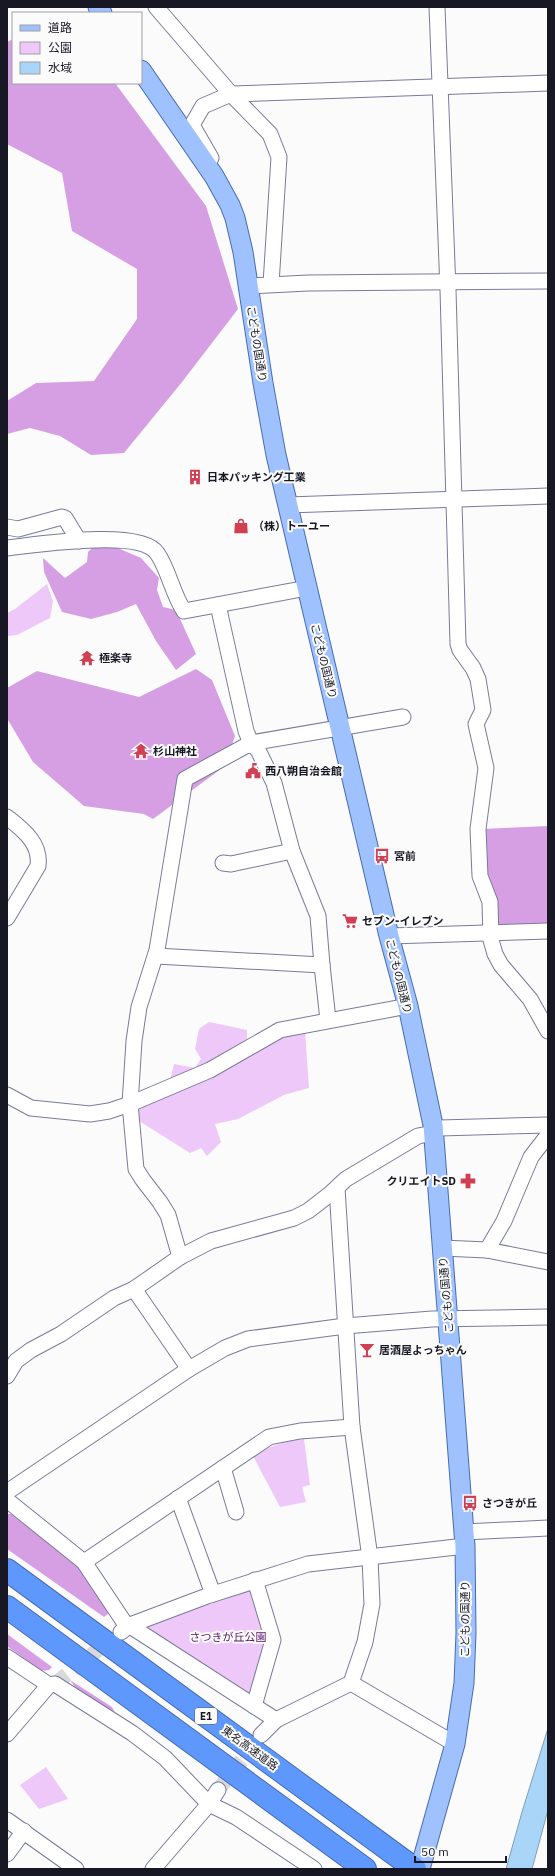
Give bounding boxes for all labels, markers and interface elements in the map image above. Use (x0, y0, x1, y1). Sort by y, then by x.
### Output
legend (12, 12, 142, 84)
text: 道路 (48, 20, 72, 35)
text: 公園 (48, 40, 72, 55)
text: 水域 (48, 60, 72, 75)
street label: こどもの国通り (244, 305, 270, 383)
building icon: 日本パッキング工業 (186, 468, 204, 486)
place label: 日本パッキング工業 (207, 470, 306, 484)
shop icon: （株）トーユー (232, 517, 250, 535)
place label: （株）トーユー (253, 519, 330, 533)
street label: こどもの国通り (308, 622, 340, 700)
temple icon: 極楽寺 (78, 649, 96, 667)
place label: 極楽寺 (99, 651, 132, 665)
temple icon: 杉山神社 (132, 742, 150, 760)
place label: 杉山神社 (153, 744, 197, 758)
public building icon: 西八朔自治会館 (244, 762, 262, 780)
place label: 西八朔自治会館 (265, 764, 342, 778)
bus stop icon: 宮前 (373, 847, 391, 865)
place label: 宮前 (394, 849, 416, 863)
supermarket icon: セブン-イレブン (341, 912, 359, 930)
place label: セブン-イレブン (362, 914, 443, 928)
street label: こどもの国通り (383, 937, 415, 1015)
pharmacy icon: クリエイトSD (459, 1172, 477, 1190)
place label: クリエイトSD (386, 1174, 456, 1188)
street label: こどもの国通り (436, 1256, 456, 1334)
bar icon: 居酒屋よっちゃん (358, 1341, 376, 1359)
place label: 居酒屋よっちゃん (379, 1343, 467, 1357)
bus stop icon: さつきが丘 (461, 1494, 479, 1512)
place label: さつきが丘 (482, 1496, 537, 1510)
street label: こどもの国通り (458, 1581, 472, 1658)
park label: さつきが丘公園 (190, 1630, 267, 1644)
road number: E1 (195, 1708, 217, 1724)
street label: 東名高速道路 (219, 1723, 281, 1773)
scale bar (415, 1838, 506, 1864)
text: 50 m (421, 1844, 449, 1859)

